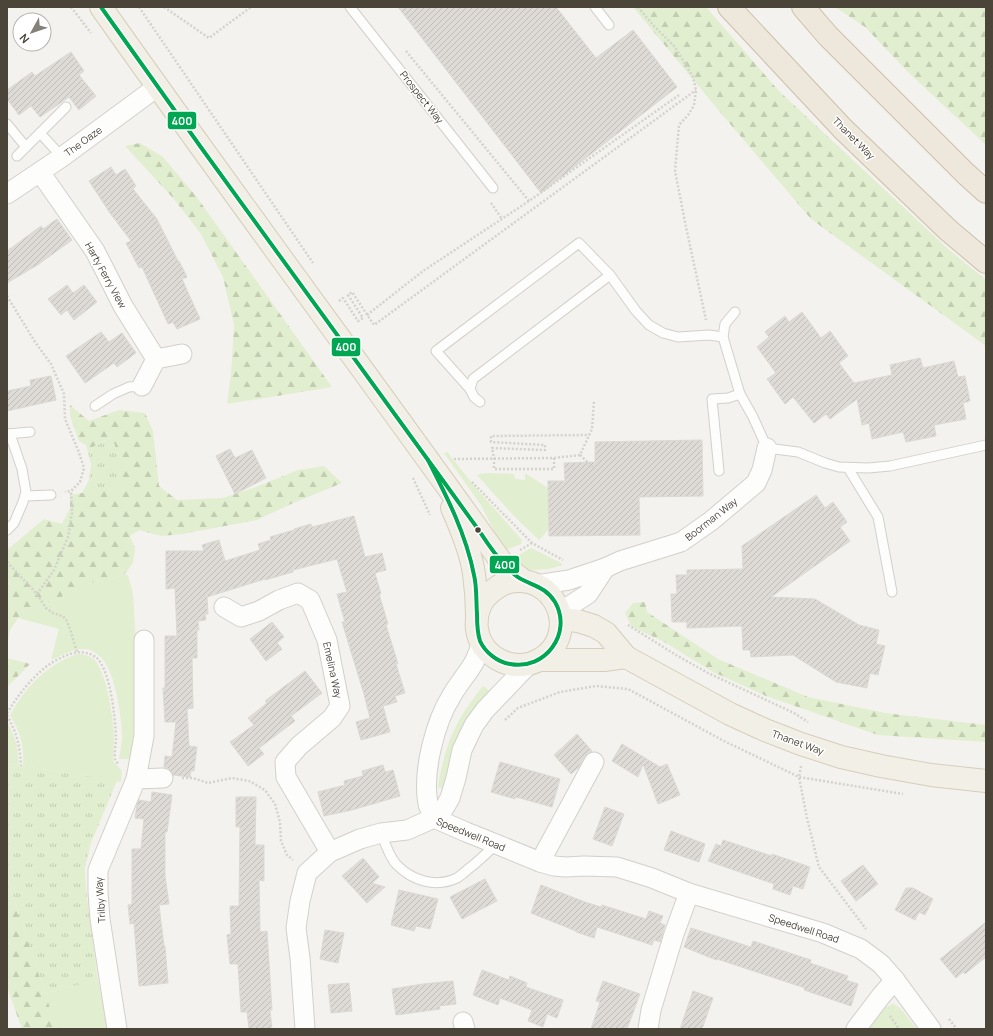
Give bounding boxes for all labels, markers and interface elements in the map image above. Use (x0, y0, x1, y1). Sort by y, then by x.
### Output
north arrow (12, 12, 52, 52)
text: N (16, 31, 32, 47)
street label: Prospect Way (397, 68, 447, 127)
line badge: 400 (167, 111, 197, 130)
text: 400 (171, 113, 193, 128)
street label: Thanet Way (830, 114, 879, 163)
street label: The Oaze (61, 123, 105, 159)
street label: Harty Ferry View (82, 239, 130, 311)
line badge: 400 (331, 337, 361, 357)
text: 400 (335, 339, 357, 354)
street label: Boorman Way (682, 494, 741, 544)
unlabelled marker (473, 525, 483, 535)
line badge: 400 (489, 555, 520, 574)
text: 400 (494, 557, 516, 572)
street label: Emelina Way (320, 640, 346, 700)
street label: Thanet Way (770, 726, 827, 758)
street label: Speedwell Road (434, 814, 508, 854)
street label: Trilby Way (91, 876, 109, 923)
street label: Speedwell Road (767, 910, 841, 946)

